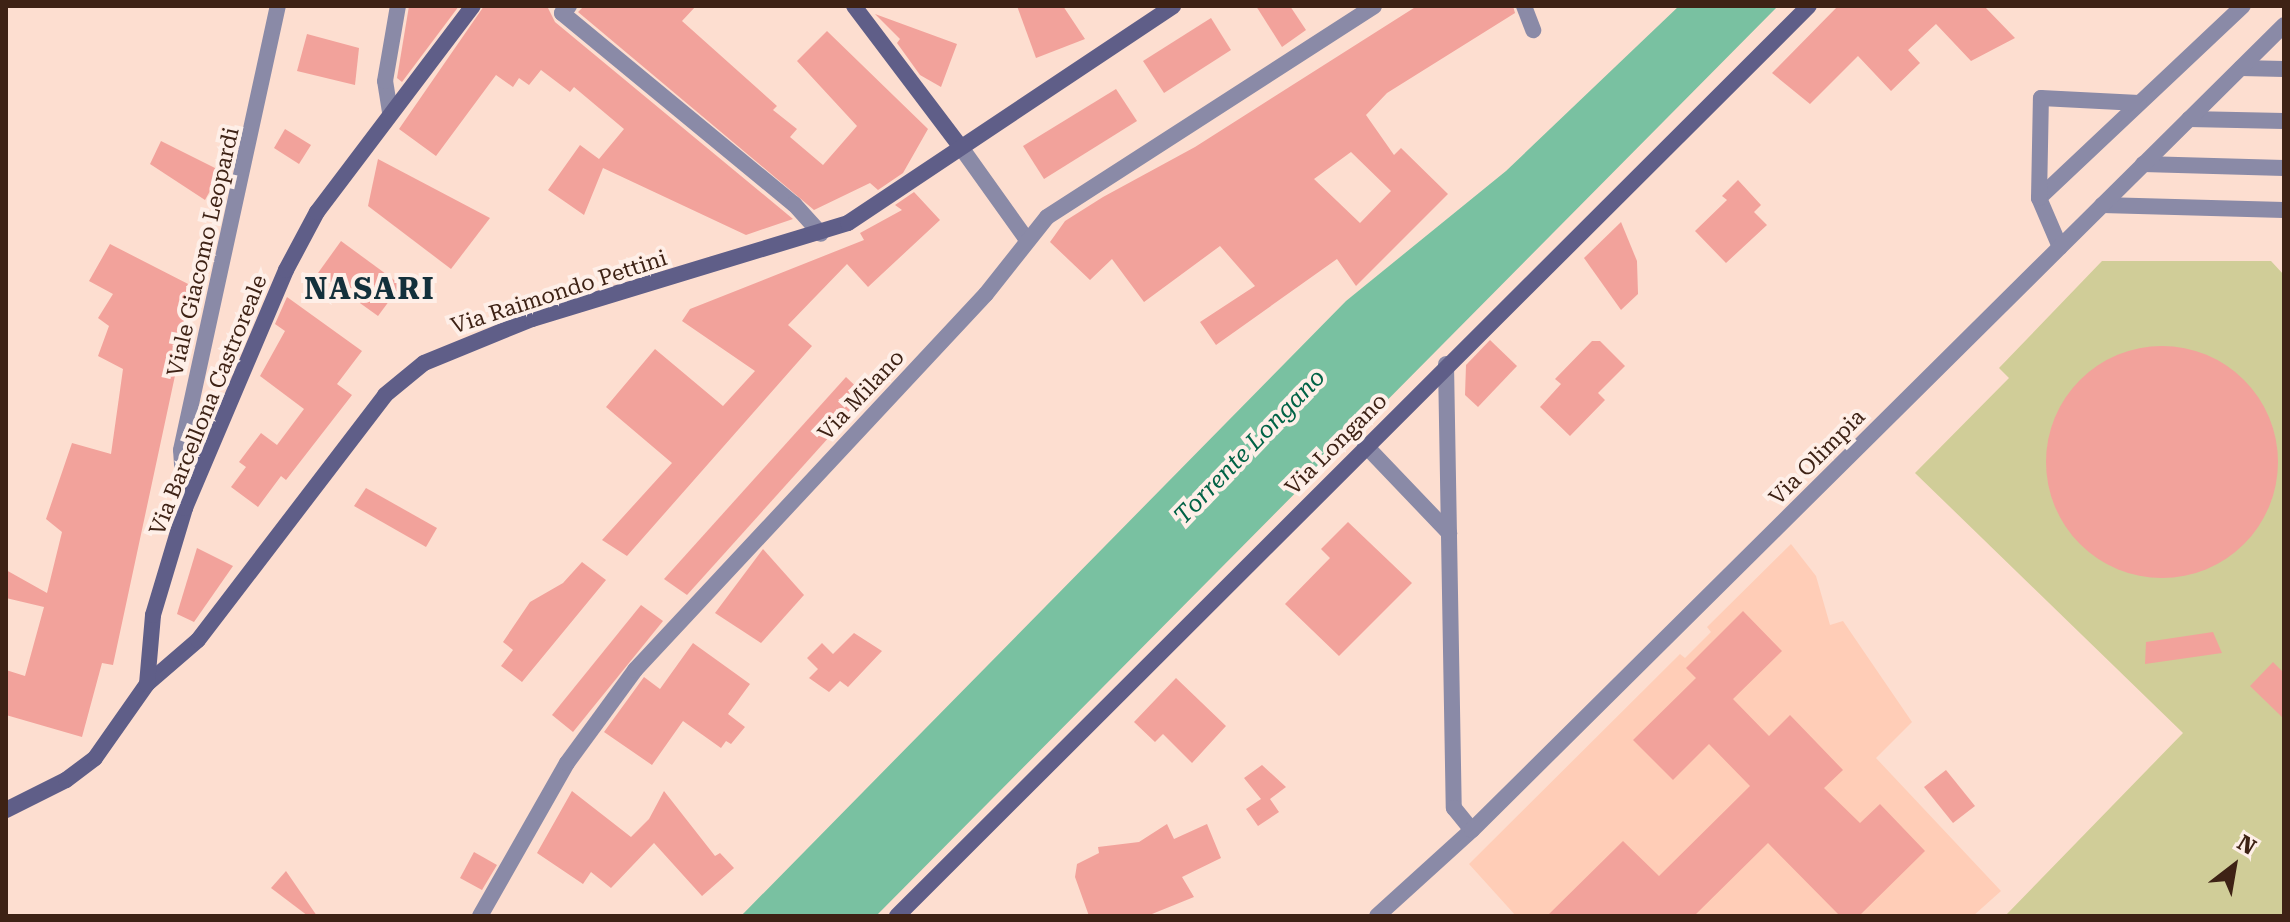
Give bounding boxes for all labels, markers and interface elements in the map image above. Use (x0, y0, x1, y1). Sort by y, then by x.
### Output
street label: Viale Giacomo Leopardi (161, 125, 245, 379)
street label: Via Raimondo Pettini (448, 245, 670, 339)
street label: Via Barcellona Castroreale (144, 271, 272, 539)
district label: NASARI (304, 271, 436, 307)
street label: Via Milano (812, 344, 910, 446)
water label: Torrente Longano (1169, 363, 1331, 531)
street label: Via Longano (1280, 388, 1392, 500)
street label: Via Olimpia (1764, 404, 1870, 510)
north arrow (2194, 826, 2274, 906)
text: N (2233, 830, 2260, 860)

